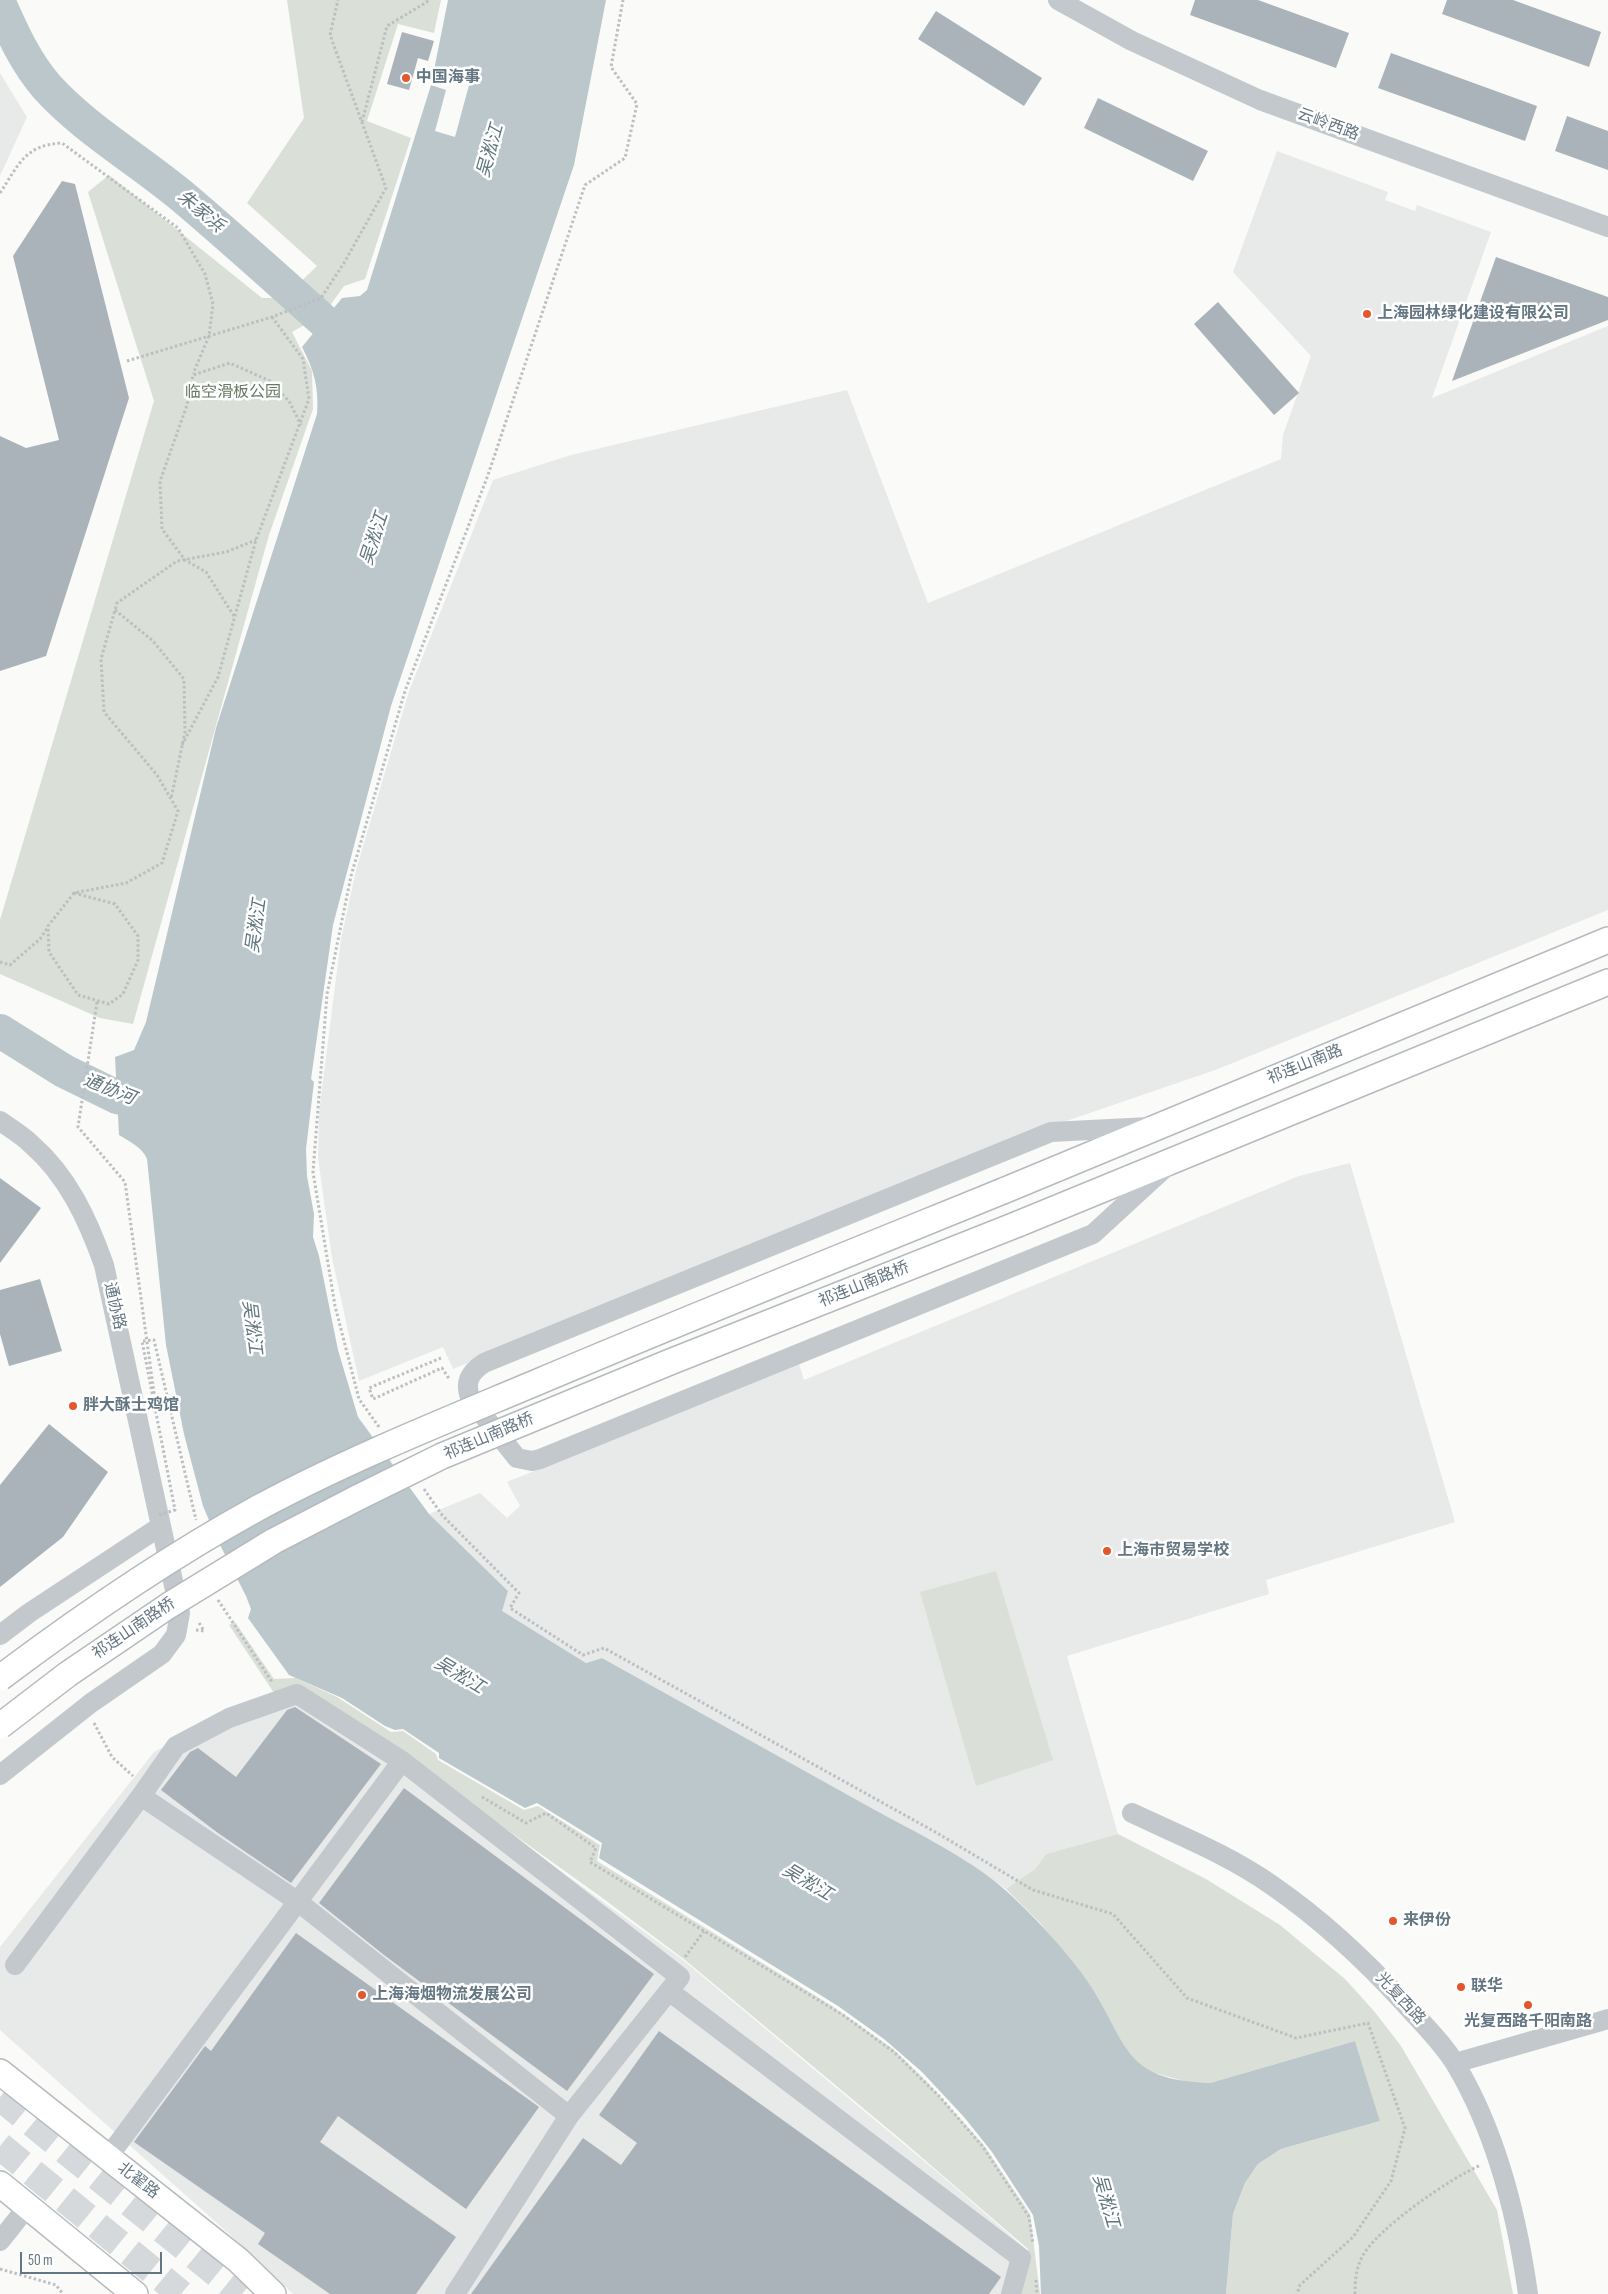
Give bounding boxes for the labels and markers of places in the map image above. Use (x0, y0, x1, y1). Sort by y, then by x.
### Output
place label: 中国海事 (416, 68, 480, 88)
marker: 中国海事 (400, 72, 412, 84)
place label: 上海园林绿化建设有限公司 (1377, 304, 1569, 324)
marker: 上海园林绿化建设有限公司 (1361, 308, 1373, 320)
place label: 胖大酥士鸡馆 (83, 1396, 179, 1416)
marker: 胖大酥士鸡馆 (67, 1400, 79, 1412)
place label: 上海市贸易学校 (1117, 1541, 1229, 1561)
marker: 上海市贸易学校 (1101, 1545, 1113, 1557)
place label: 来伊份 (1403, 1911, 1451, 1931)
marker: 来伊份 (1387, 1915, 1399, 1927)
place label: 联华 (1471, 1977, 1503, 1997)
marker: 联华 (1455, 1981, 1467, 1993)
place label: 上海海烟物流发展公司 (372, 1985, 532, 2005)
marker: 上海海烟物流发展公司 (356, 1989, 368, 2001)
marker: 光复西路千阳南路 (1522, 1999, 1534, 2011)
place label: 光复西路千阳南路 (1464, 2012, 1592, 2032)

